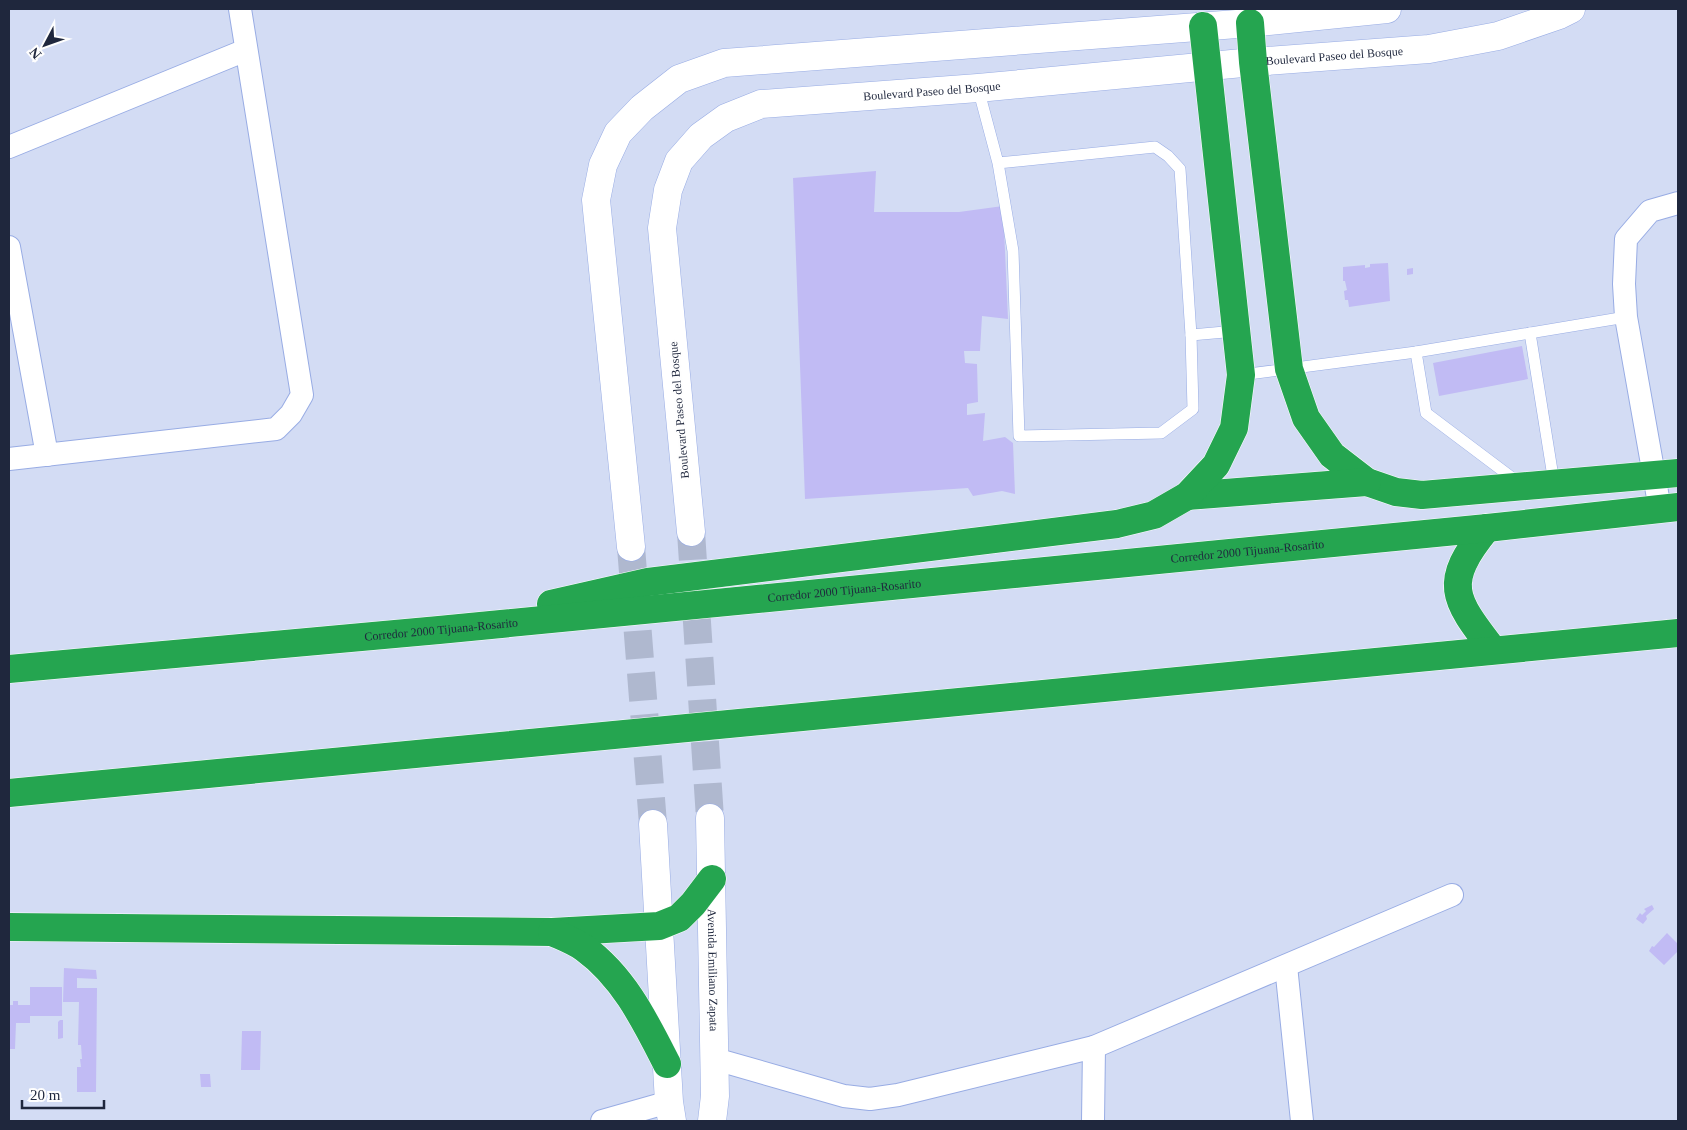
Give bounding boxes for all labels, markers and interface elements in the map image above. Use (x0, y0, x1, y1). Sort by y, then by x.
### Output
north arrow (20, 20, 70, 70)
text: N (27, 44, 45, 62)
street label: Boulevard Paseo del Bosque (1265, 44, 1403, 68)
street label: Boulevard Paseo del Bosque (863, 79, 1001, 103)
street label: Boulevard Paseo del Bosque (666, 341, 692, 479)
street label: Corredor 2000 Tijuana-Rosarito (1170, 537, 1325, 566)
street label: Corredor 2000 Tijuana-Rosarito (767, 576, 922, 605)
street label: Corredor 2000 Tijuana-Rosarito (364, 615, 519, 644)
street label: Avenida Emiliano Zapata (705, 909, 721, 1032)
scale bar (22, 1078, 105, 1110)
text: 20 m (30, 1087, 61, 1103)

